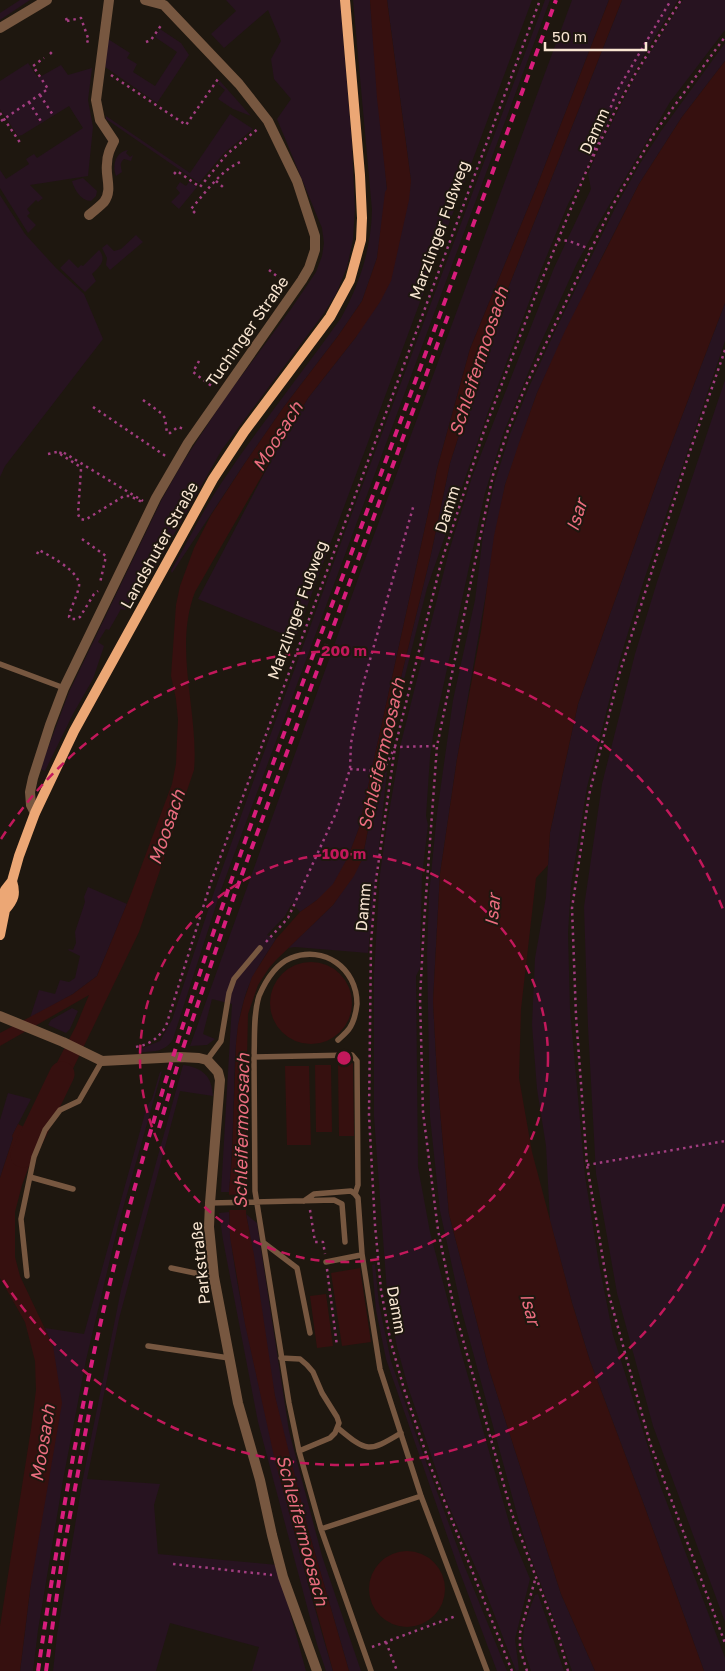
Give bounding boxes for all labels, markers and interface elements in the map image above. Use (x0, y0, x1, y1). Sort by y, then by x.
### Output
scale bar (545, 20, 646, 52)
text: 50 m (552, 27, 587, 45)
street label: Damm (575, 105, 613, 157)
street label: Marzlinger Fußweg (405, 158, 473, 302)
street label: Tuchinger Straße (201, 272, 293, 390)
water label: Schleifermoosach (444, 283, 513, 438)
water label: Moosach (247, 396, 307, 475)
street label: Landshuter Straße (116, 478, 202, 612)
street label: Damm (430, 483, 464, 535)
water label: Isar (561, 493, 592, 534)
street label: Marzlinger Fußweg (263, 538, 331, 682)
text: 200 m (321, 641, 367, 659)
water label: Schleifermoosach (353, 675, 409, 832)
water label: Moosach (143, 786, 189, 867)
text: 100 m (322, 844, 366, 862)
street label: Damm (351, 882, 375, 932)
water label: Isar (480, 890, 505, 927)
centre of rings (335, 1049, 353, 1067)
water label: Schleifermoosach (229, 1052, 253, 1209)
street label: Parkstraße (186, 1221, 214, 1305)
street label: Damm (383, 1284, 411, 1336)
water label: Isar (516, 1291, 547, 1330)
water label: Moosach (25, 1402, 59, 1483)
water label: Schleifermoosach (272, 1452, 334, 1609)

